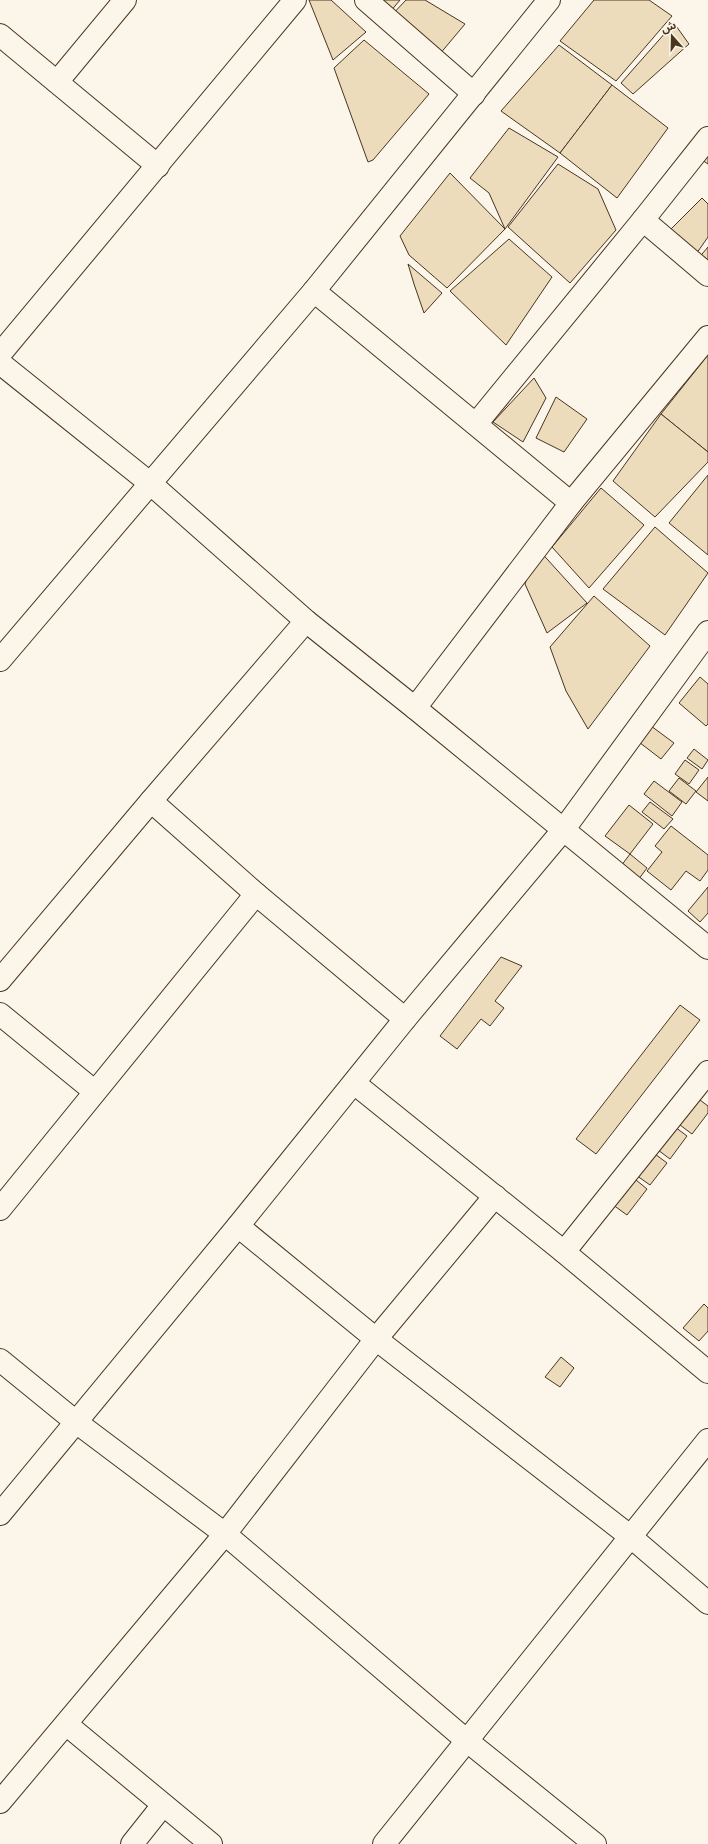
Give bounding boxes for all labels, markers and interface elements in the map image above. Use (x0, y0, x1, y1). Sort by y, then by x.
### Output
north arrow (652, 16, 692, 56)
text: ش (659, 17, 678, 36)

